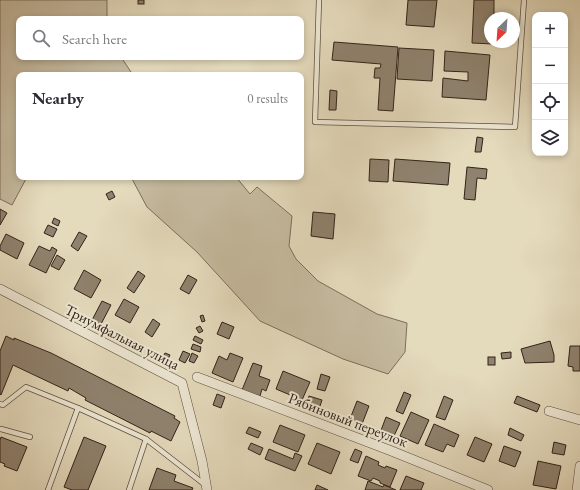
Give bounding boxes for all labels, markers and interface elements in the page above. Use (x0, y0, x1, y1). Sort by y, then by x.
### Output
north arrow (484, 12, 520, 48)
map controls (532, 12, 568, 156)
button: + (532, 12, 568, 48)
search box (16, 16, 304, 60)
icon: search (30, 27, 52, 49)
text: Search here (62, 29, 127, 48)
button: − (532, 48, 568, 84)
button: locate (532, 84, 568, 120)
text: Nearby (32, 87, 84, 109)
text: 0 results (247, 90, 288, 107)
button: layers (532, 120, 568, 156)
street label: Триумфальная улица (62, 299, 183, 374)
street label: Рябиновый переулок (286, 388, 411, 451)

